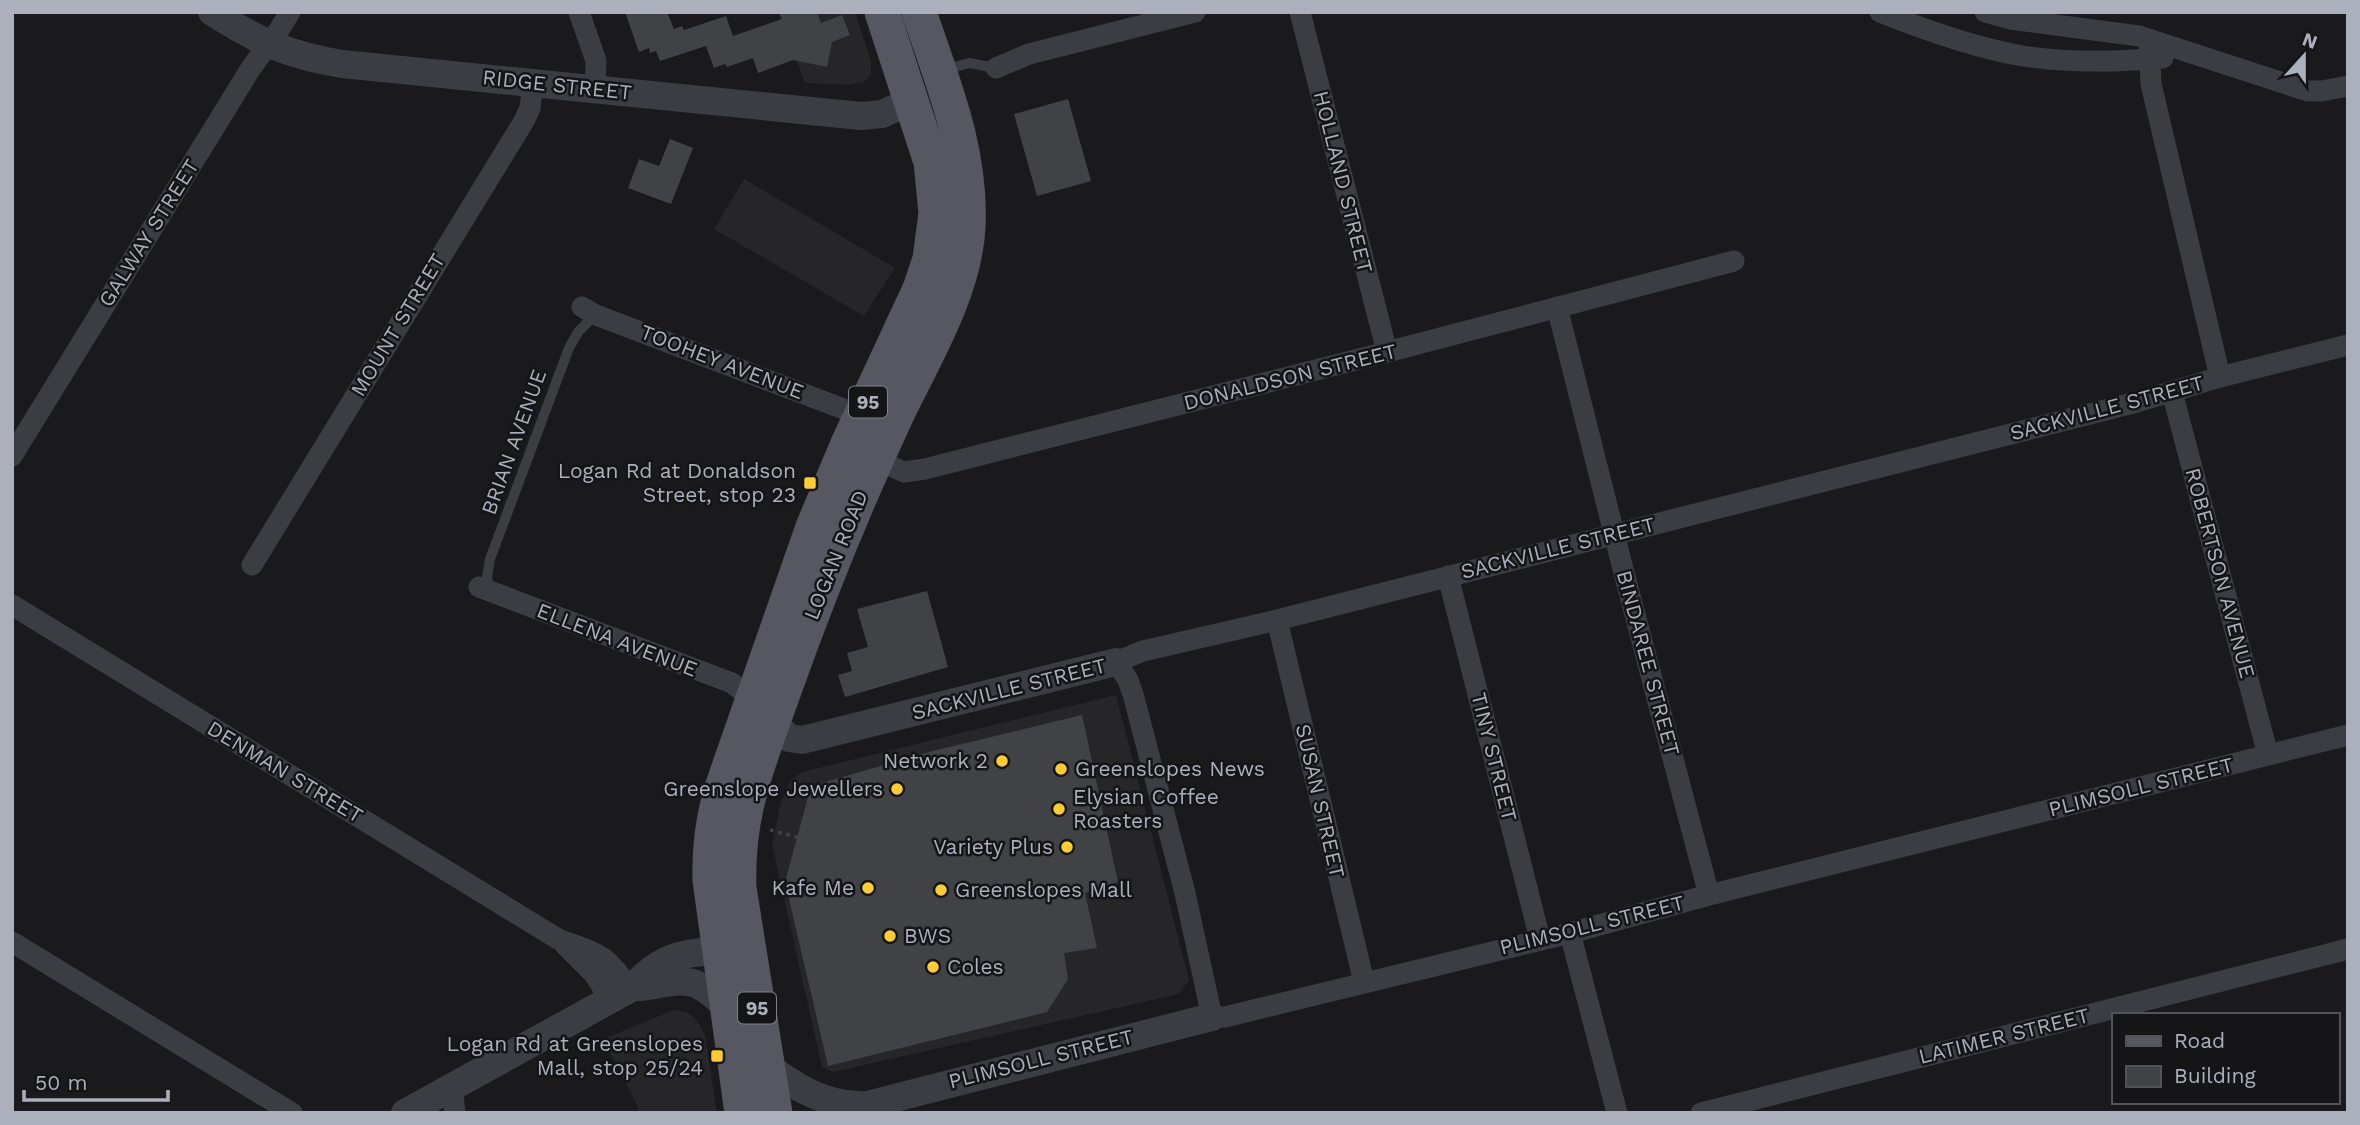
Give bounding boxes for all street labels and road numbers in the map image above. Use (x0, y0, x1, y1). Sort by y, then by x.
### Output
street label: RIDGE STREET (481, 64, 633, 105)
street label: HOLLAND STREET (1309, 88, 1378, 276)
street label: GALWAY STREET (93, 154, 204, 311)
street label: MOUNT STREET (345, 249, 450, 401)
street label: TOOHEY AVENUE (637, 319, 808, 404)
street label: DONALDSON STREET (1181, 338, 1399, 415)
street label: BRIAN AVENUE (476, 366, 551, 518)
street label: SACKVILLE STREET (2007, 370, 2207, 445)
road number: 95 (849, 386, 887, 418)
street label: ROBERTSON AVENUE (2180, 465, 2261, 681)
street label: LOGAN ROAD (798, 486, 873, 623)
street label: SACKVILLE STREET (1458, 511, 1658, 584)
street label: BINDAREE STREET (1612, 568, 1685, 759)
street label: ELLENA AVENUE (533, 597, 701, 682)
street label: SACKVILLE STREET (909, 652, 1109, 725)
street label: TINY STREET (1466, 690, 1523, 824)
street label: DENMAN STREET (203, 715, 368, 828)
street label: SUSAN STREET (1291, 722, 1350, 880)
street label: PLIMSOLL STREET (2046, 751, 2236, 822)
street label: PLIMSOLL STREET (1497, 889, 1687, 960)
road number: 95 (738, 992, 776, 1024)
street label: LATIMER STREET (1916, 1002, 2092, 1069)
street label: PLIMSOLL STREET (946, 1023, 1136, 1094)

